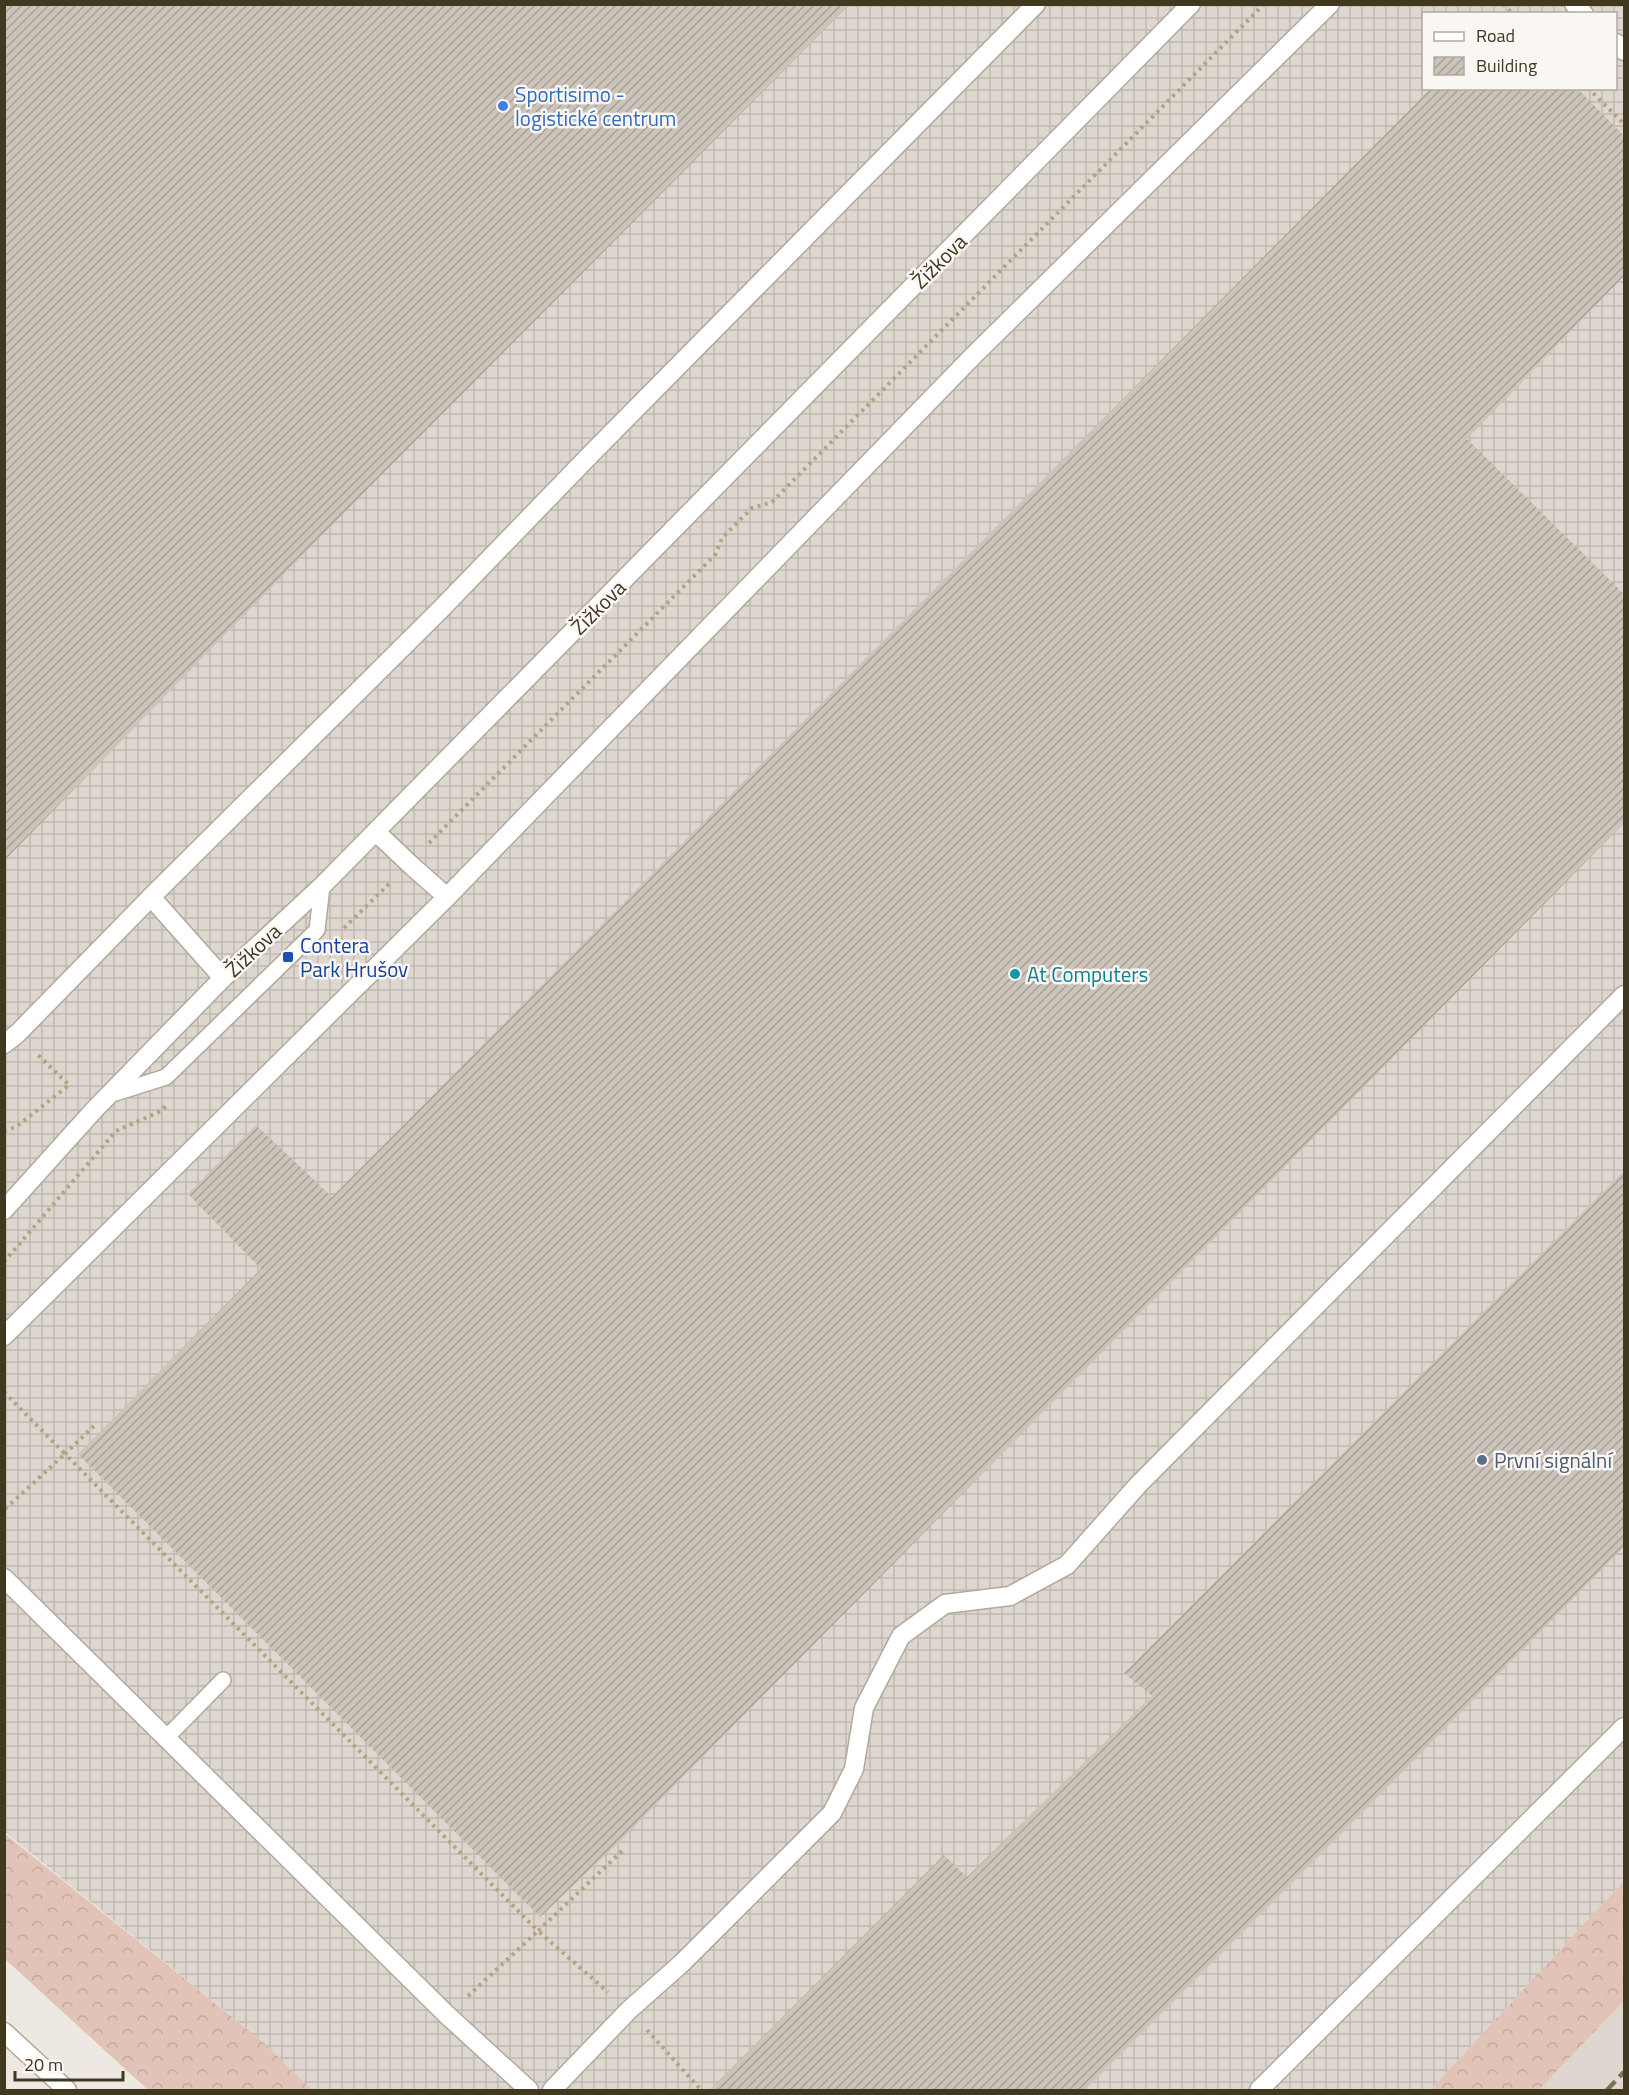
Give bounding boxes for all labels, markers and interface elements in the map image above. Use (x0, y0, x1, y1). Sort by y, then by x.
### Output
legend (1422, 12, 1617, 90)
text: Road (1476, 22, 1515, 49)
text: Building (1476, 52, 1537, 79)
place label: Sportisimo - logistické centrum (515, 78, 676, 134)
marker: Sportisimo - logistické centrum (496, 99, 510, 113)
street label: Žižkova (904, 226, 974, 296)
street label: Žižkova (563, 572, 633, 642)
street label: Žižkova (218, 915, 289, 984)
place label: Contera Park Hrušov (300, 929, 408, 985)
marker: Contera Park Hrušov (281, 950, 295, 964)
place label: At Computers (1027, 958, 1148, 990)
marker: At Computers (1008, 967, 1022, 981)
place label: První signální (1494, 1444, 1613, 1476)
marker: První signální (1475, 1453, 1489, 1467)
scale bar (15, 2044, 123, 2082)
text: 20 m (24, 2051, 63, 2078)

